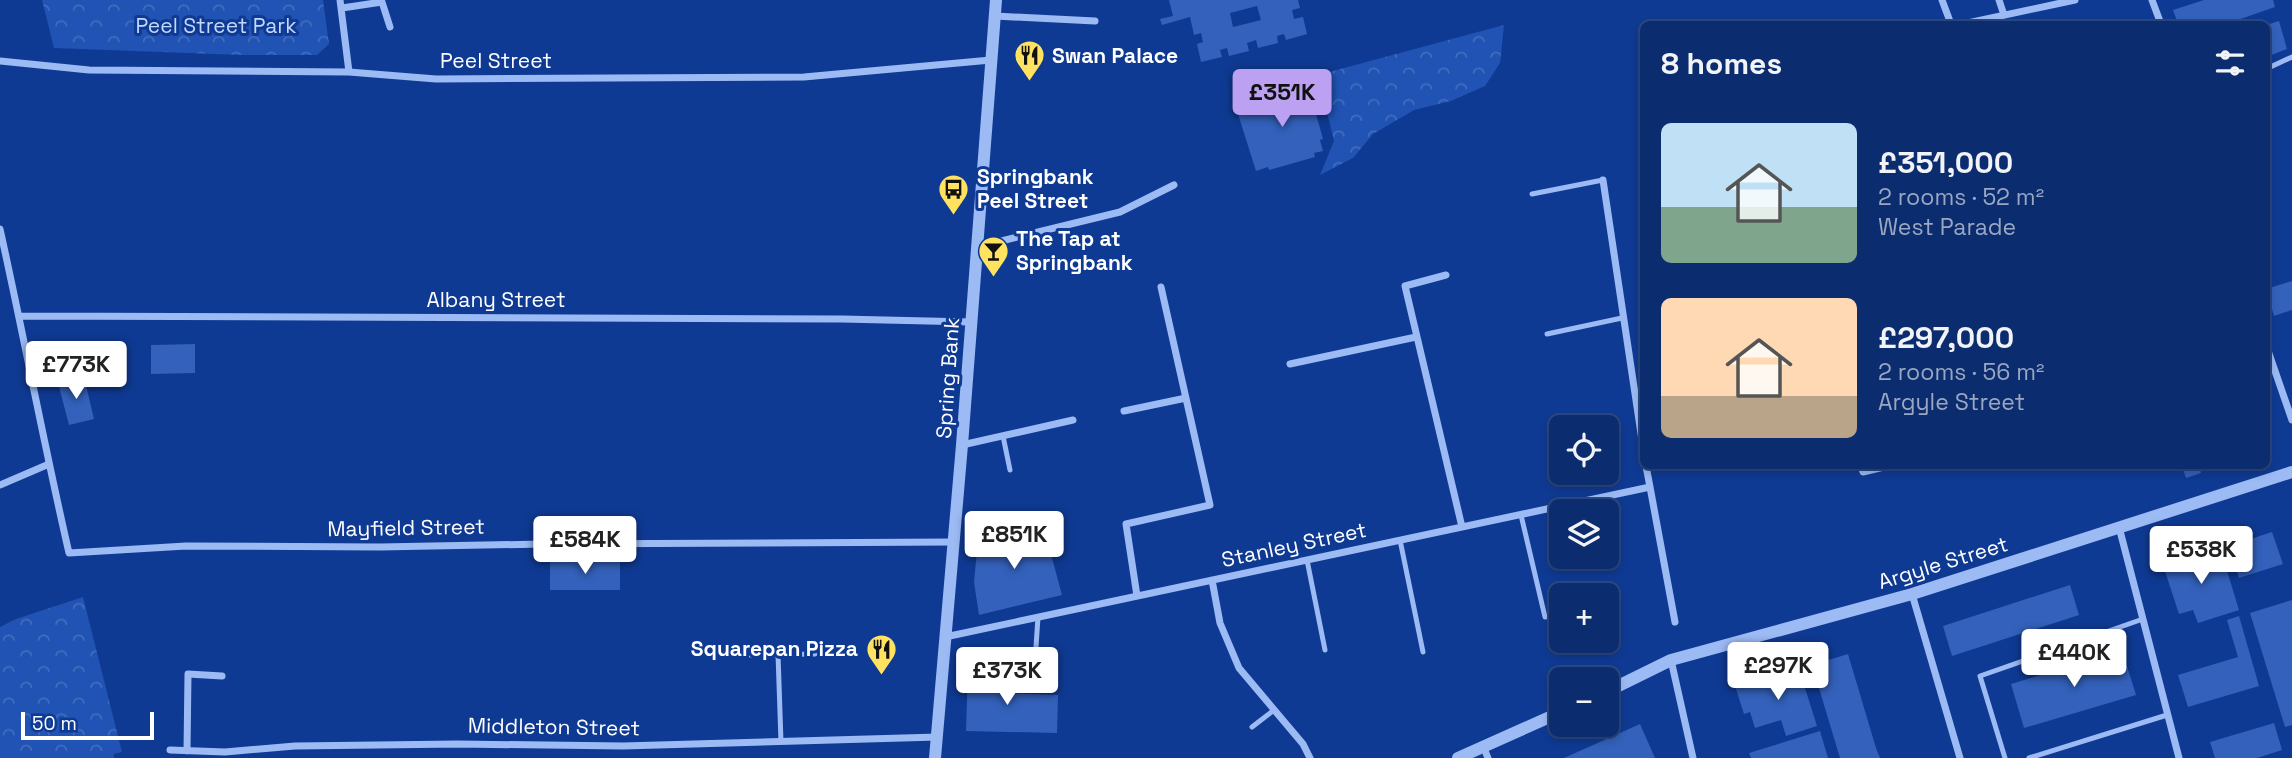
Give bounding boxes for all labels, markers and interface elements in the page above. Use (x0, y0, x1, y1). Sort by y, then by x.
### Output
park label: Peel Street Park (136, 12, 296, 39)
restaurant icon: Swan Palace (1012, 39, 1046, 83)
place label: Swan Palace (1052, 42, 1178, 69)
text: 8 homes (1661, 44, 1782, 83)
icon: filters (2211, 44, 2249, 82)
street label: Peel Street (440, 47, 552, 74)
pin: £351K (1233, 69, 1331, 129)
text: £351K (1249, 77, 1315, 107)
text: £351,000 (1878, 143, 2013, 182)
icon: home (1717, 151, 1801, 235)
place label: Springbank Peel Street (977, 163, 1094, 214)
bus stop icon: Springbank Peel Street (937, 172, 971, 216)
text: 2 rooms · 52 m² (1878, 182, 2044, 212)
text: West Parade (1878, 212, 2016, 242)
place label: The Tap at Springbank (1016, 225, 1133, 276)
bar icon: The Tap at Springbank (976, 234, 1010, 278)
street label: Albany Street (426, 286, 566, 313)
street label: Spring Bank (930, 316, 965, 439)
text: £297,000 (1878, 318, 2014, 357)
icon: home (1717, 326, 1801, 410)
pin: £773K (27, 342, 125, 401)
text: £773K (42, 349, 110, 379)
text: 2 rooms · 56 m² (1878, 357, 2044, 387)
text: Argyle Street (1878, 387, 2025, 417)
map controls (1549, 415, 1619, 737)
button: locate (1549, 415, 1619, 485)
button: layers (1549, 499, 1619, 569)
pin: £851K (965, 512, 1063, 571)
street label: Mayfield Street (327, 513, 485, 542)
pin: £584K (536, 516, 634, 576)
street label: Stanley Street (1219, 516, 1369, 573)
text: £851K (981, 519, 1047, 549)
text: £584K (549, 524, 621, 554)
pin: £538K (2152, 526, 2250, 586)
street label: Argyle Street (1875, 530, 2011, 595)
text: £538K (2166, 534, 2236, 564)
button: + (1549, 583, 1619, 653)
pin: £440K (2025, 630, 2123, 689)
restaurant icon: Squarepan Pizza (864, 632, 898, 676)
place label: Squarepan Pizza (691, 635, 858, 662)
text: £440K (2037, 637, 2111, 667)
pin: £297K (1729, 642, 1827, 702)
pin: £373K (958, 648, 1056, 707)
text: £297K (1743, 650, 1813, 680)
text: £373K (972, 655, 1042, 685)
button: − (1549, 667, 1619, 737)
scale bar (21, 709, 154, 741)
text: 50 m (32, 711, 77, 736)
street label: Middleton Street (468, 711, 640, 742)

